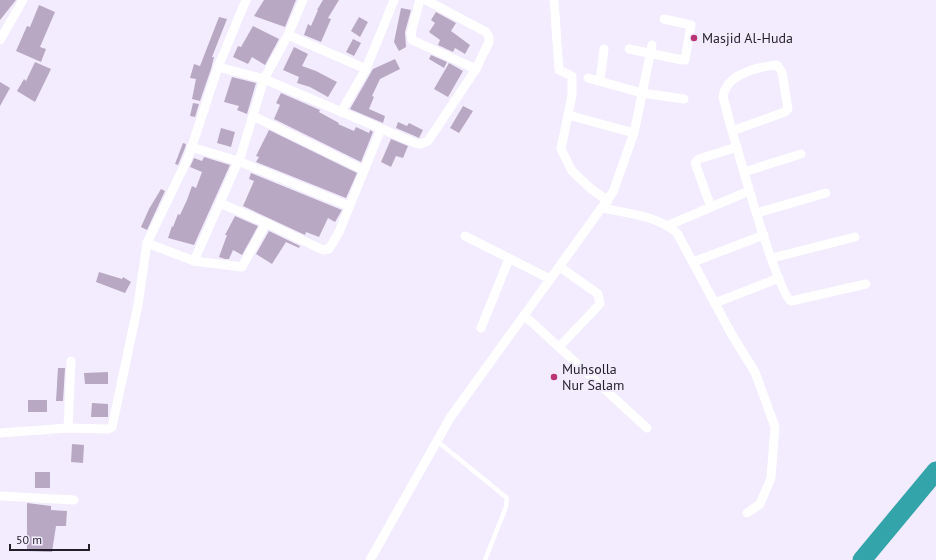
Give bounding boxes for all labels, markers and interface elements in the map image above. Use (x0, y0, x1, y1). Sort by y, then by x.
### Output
place label: Masjid Al-Huda (702, 29, 793, 47)
marker: Masjid Al-Huda (689, 33, 699, 43)
place label: Muhsolla Nur Salam (562, 360, 624, 394)
marker: Muhsolla Nur Salam (549, 372, 559, 382)
scale bar (10, 526, 89, 552)
text: 50 m (16, 532, 42, 547)

